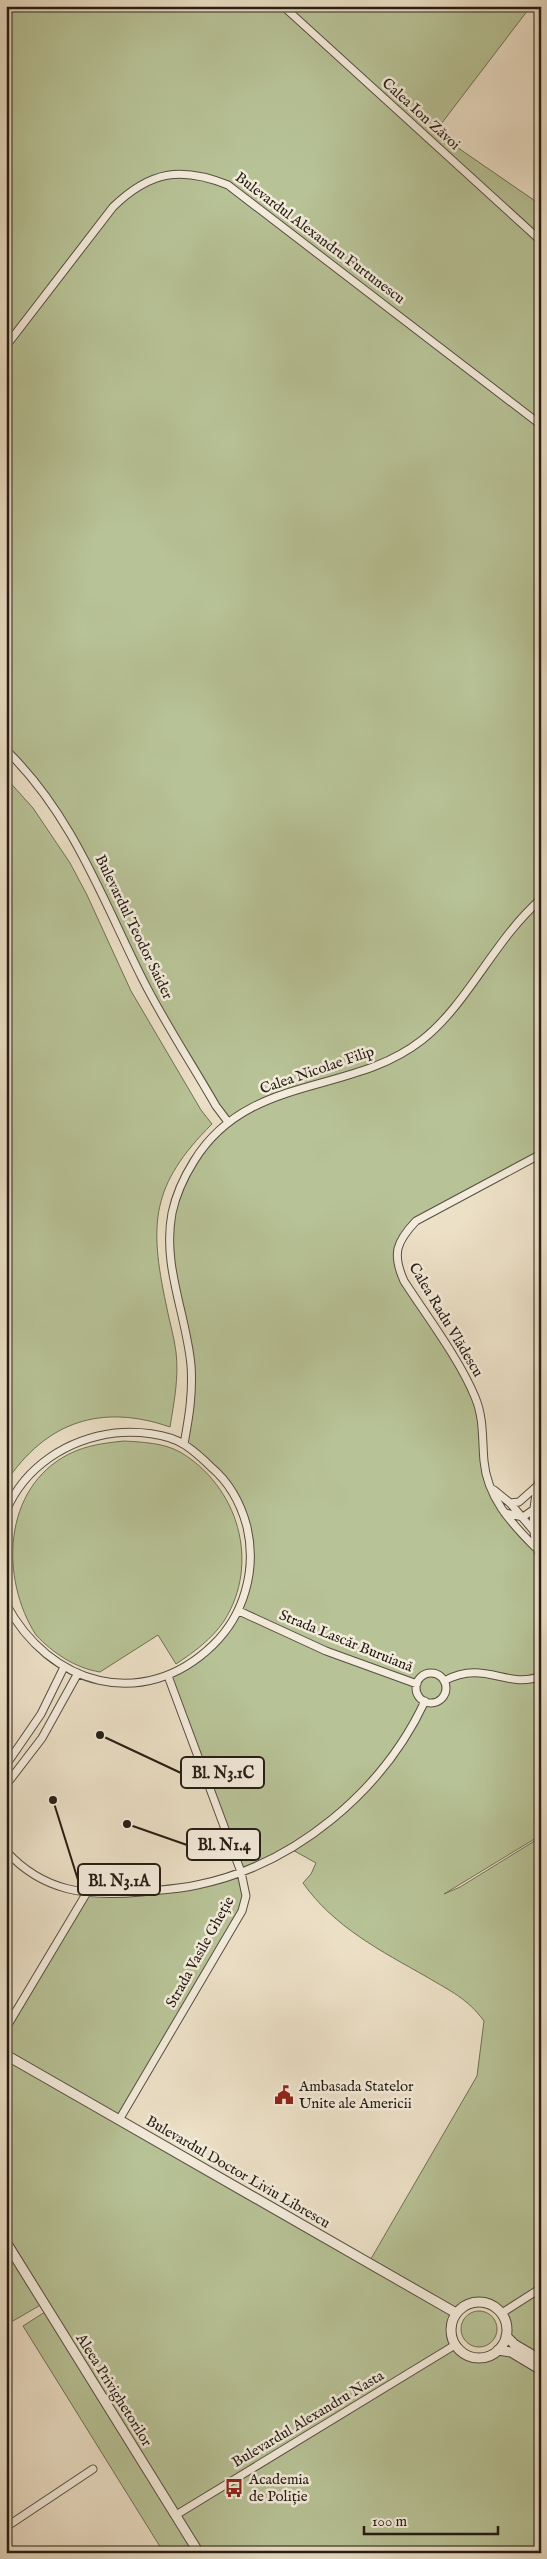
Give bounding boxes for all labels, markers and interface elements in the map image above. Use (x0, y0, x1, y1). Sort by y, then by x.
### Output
street label: Calea Ion Zăvoi (378, 74, 464, 154)
street label: Bulevardul Alexandru Furtunescu (231, 168, 409, 308)
street label: Bulevardul Teodor Saider (91, 852, 177, 1003)
street label: Calea Nicolae Filip (257, 1042, 377, 1098)
street label: Calea Radu Vlădescu (404, 1259, 488, 1381)
street label: Strada Lascăr Buruiană (276, 1605, 416, 1677)
callout: Bl. N3.1C (181, 1757, 264, 1788)
text: Bl. N3.1C (192, 1764, 255, 1784)
callout: Bl. N1.4 (187, 1829, 260, 1860)
text: Bl. N1.4 (197, 1836, 252, 1856)
callout: Bl. N3.1A (78, 1864, 160, 1895)
text: Bl. N3.1A (88, 1872, 151, 1892)
street label: Strada Vasile Gheție (162, 1893, 238, 2011)
place label: Ambasada Statelor Unite ale Americii (298, 2077, 414, 2113)
public building icon: Ambasada Statelor Unite ale Americii (273, 2084, 295, 2106)
street label: Bulevardul Doctor Liviu Librescu (143, 2111, 334, 2233)
street label: Aleea Privighetorilor (71, 2329, 157, 2450)
street label: Bulevardul Alexandru Nasta (229, 2366, 388, 2472)
place label: Academia de Poliție (248, 2470, 310, 2506)
bus stop icon: Academia de Poliție (223, 2477, 245, 2499)
scale bar (364, 2504, 498, 2536)
text: 100 m (372, 2512, 408, 2531)

